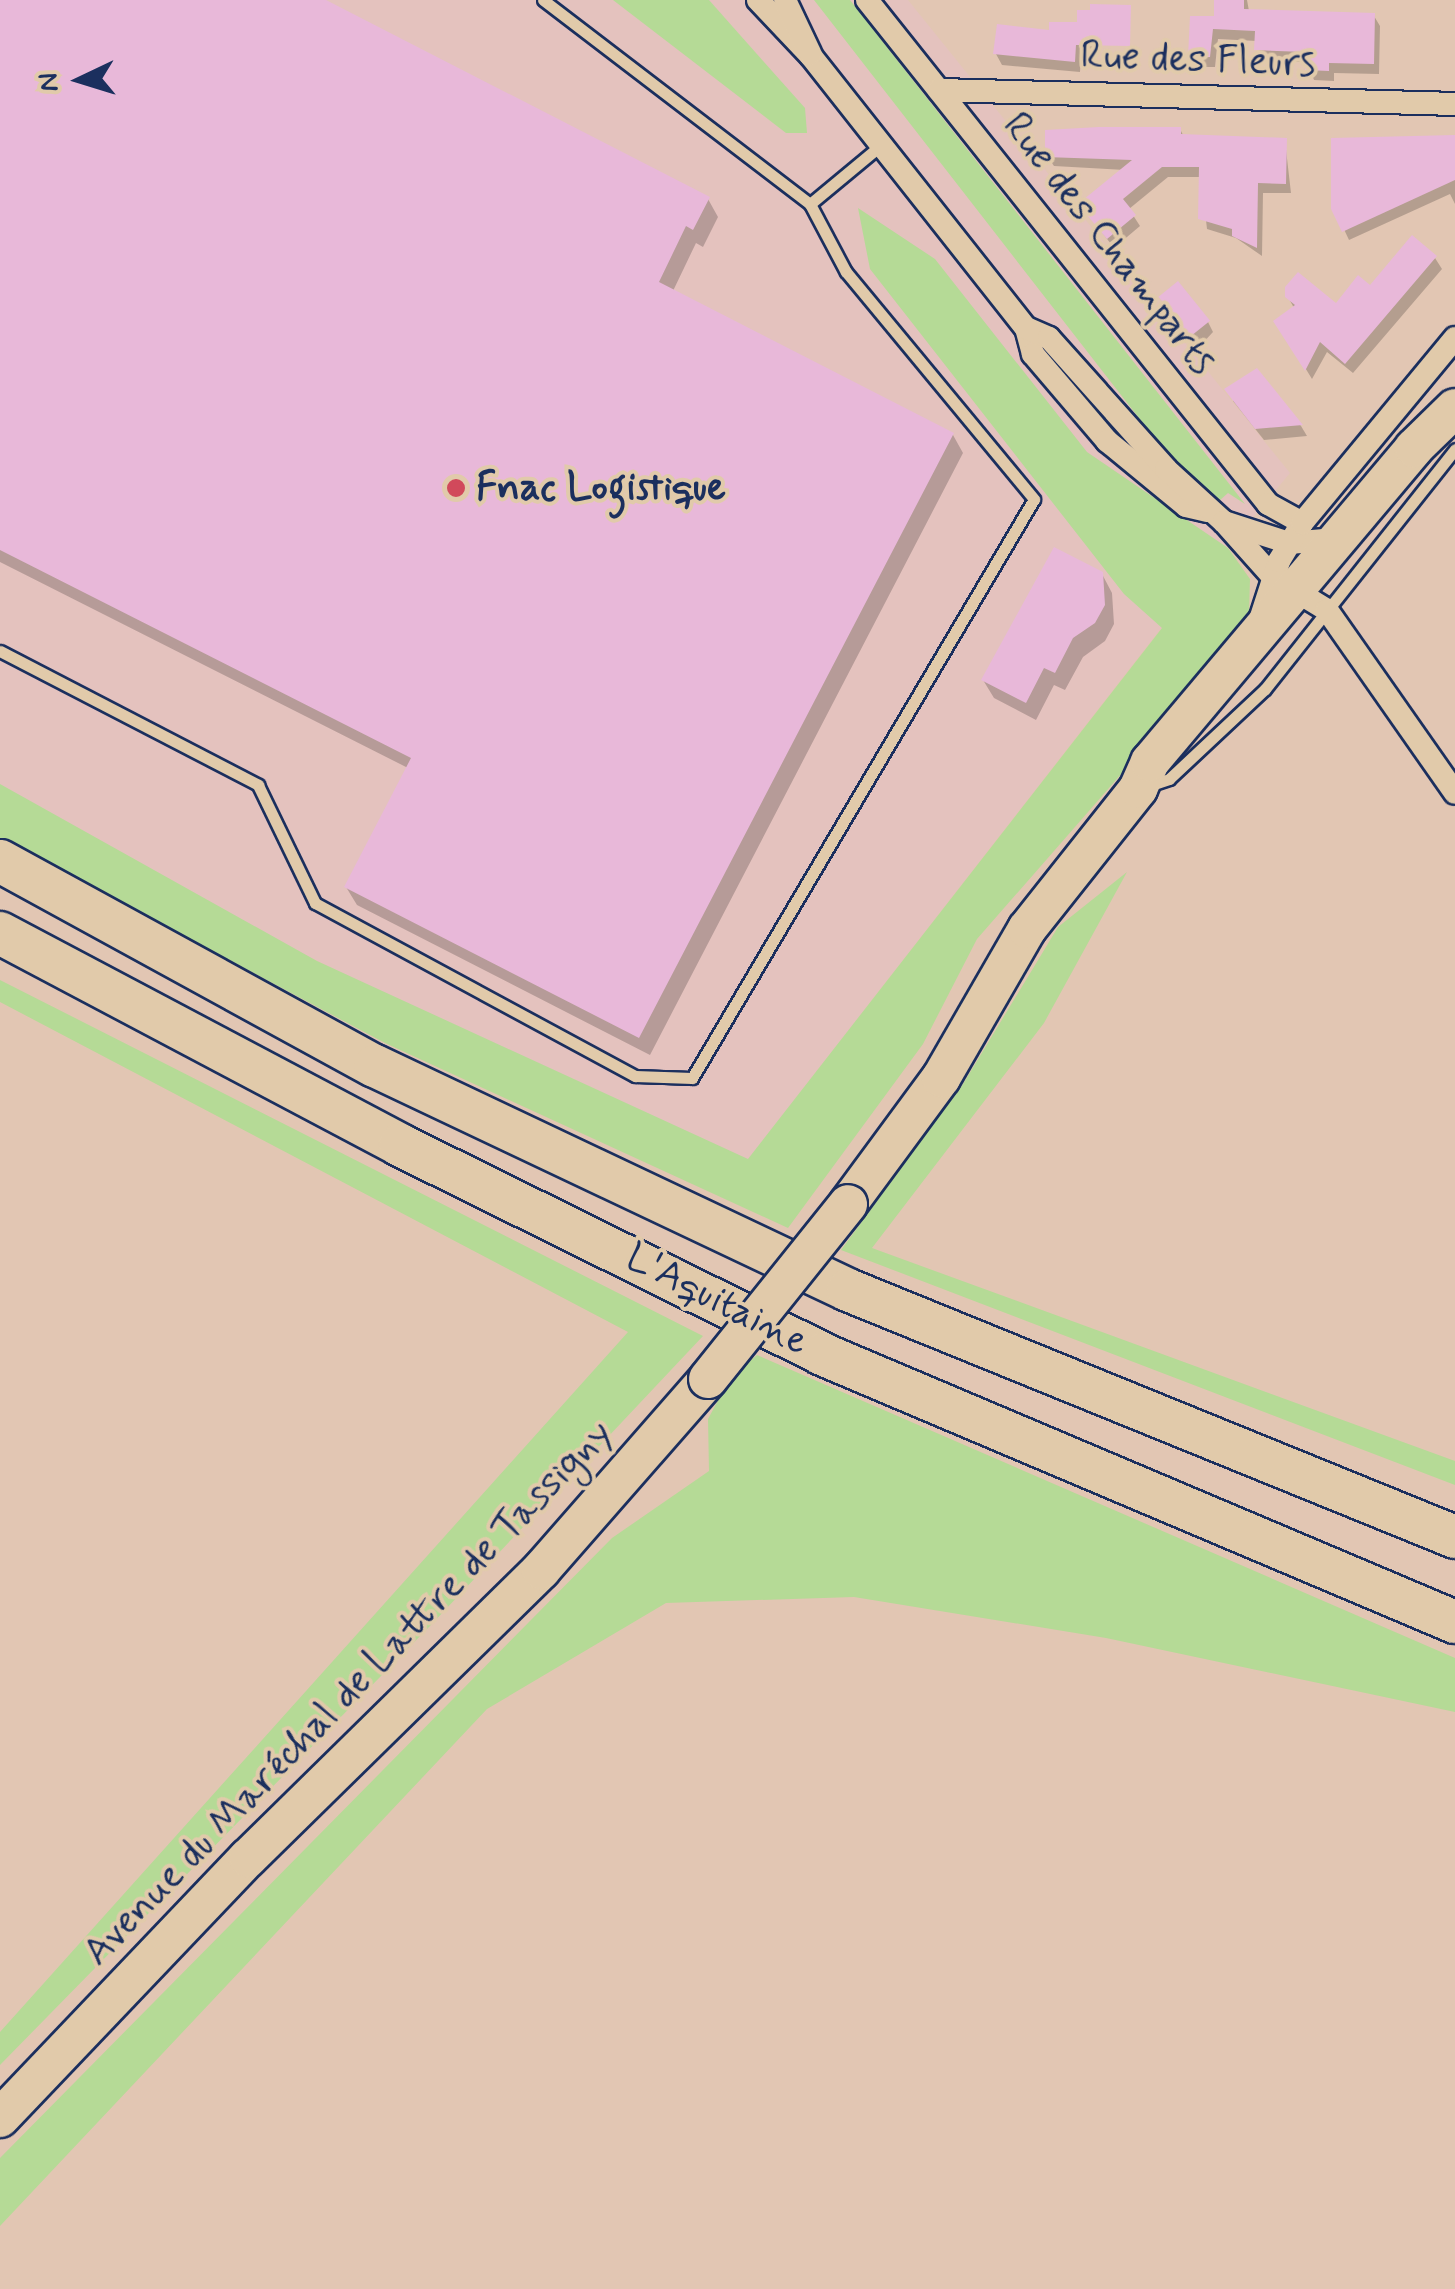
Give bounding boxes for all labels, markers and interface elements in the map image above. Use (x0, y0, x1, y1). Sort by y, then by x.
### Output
north arrow (30, 30, 130, 130)
street label: Rue des Fleurs (1078, 32, 1318, 88)
text: N (30, 72, 69, 93)
street label: Rue des Champarts (987, 97, 1231, 391)
place label: Fnac Logistique (476, 464, 727, 512)
marker: Fnac Logistique (445, 477, 467, 499)
street label: L'Aquitaine (618, 1234, 816, 1366)
street label: Avenue du Maréchal de Lattre de Tassigny (80, 1417, 616, 1969)

